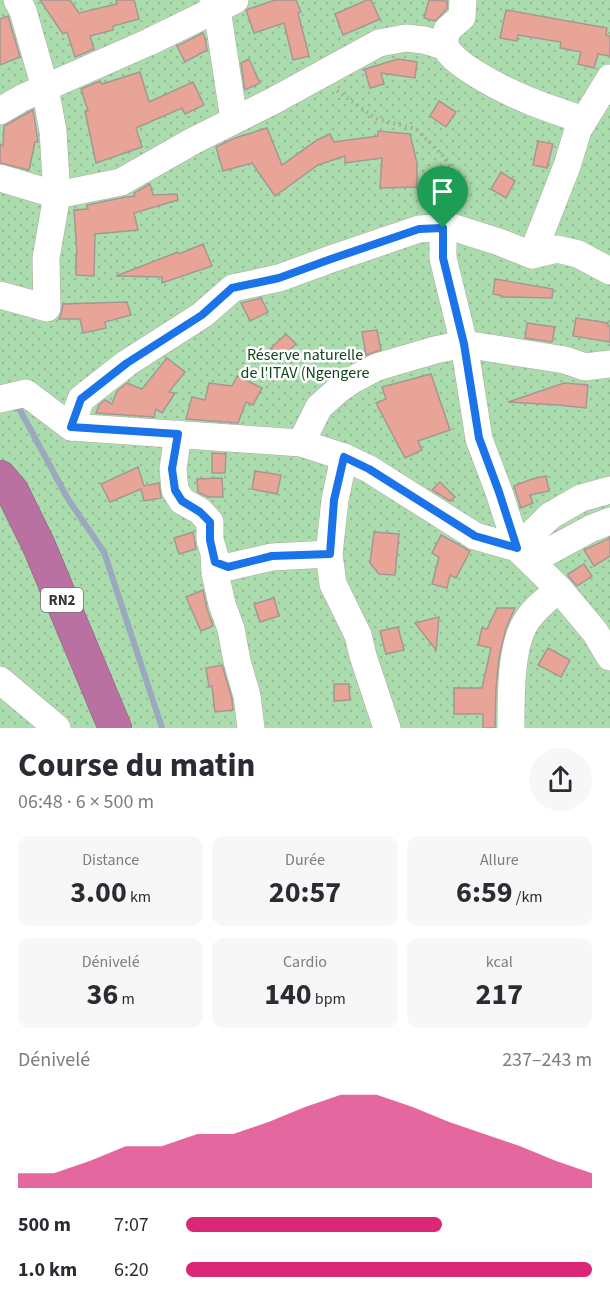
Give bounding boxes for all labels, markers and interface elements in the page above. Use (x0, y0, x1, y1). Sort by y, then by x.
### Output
pin (417, 166, 468, 228)
icon: arrive (426, 175, 459, 208)
park label: Réserve naturelle de l'ITAV (Ngengere (241, 344, 370, 384)
road number: RN2 (41, 588, 83, 612)
text: Course du matin (18, 742, 255, 789)
button: share (529, 748, 592, 811)
text: 06:48 · 6 × 500 m (18, 788, 154, 816)
text: Distance (82, 849, 139, 871)
text: Durée (285, 849, 325, 871)
text: Allure (480, 849, 519, 871)
text: 3.00 (70, 871, 127, 914)
text: 20:57 (269, 871, 341, 914)
text: 6:59 (456, 871, 513, 914)
text: km (127, 886, 151, 908)
text: /km (513, 886, 543, 908)
text: Dénivelé (82, 951, 140, 973)
text: Cardio (283, 951, 327, 973)
text: kcal (486, 951, 513, 973)
text: 36 (87, 973, 118, 1016)
text: 140 (264, 973, 312, 1016)
text: 217 (476, 973, 523, 1016)
text: m (118, 988, 135, 1010)
text: bpm (312, 988, 346, 1010)
text: Dénivelé (18, 1046, 90, 1074)
text: 237–243 m (502, 1046, 592, 1074)
text: 500 m (18, 1211, 71, 1239)
text: 7:07 (114, 1211, 149, 1239)
text: 1.0 km (18, 1256, 77, 1284)
text: 6:20 (114, 1256, 149, 1284)

